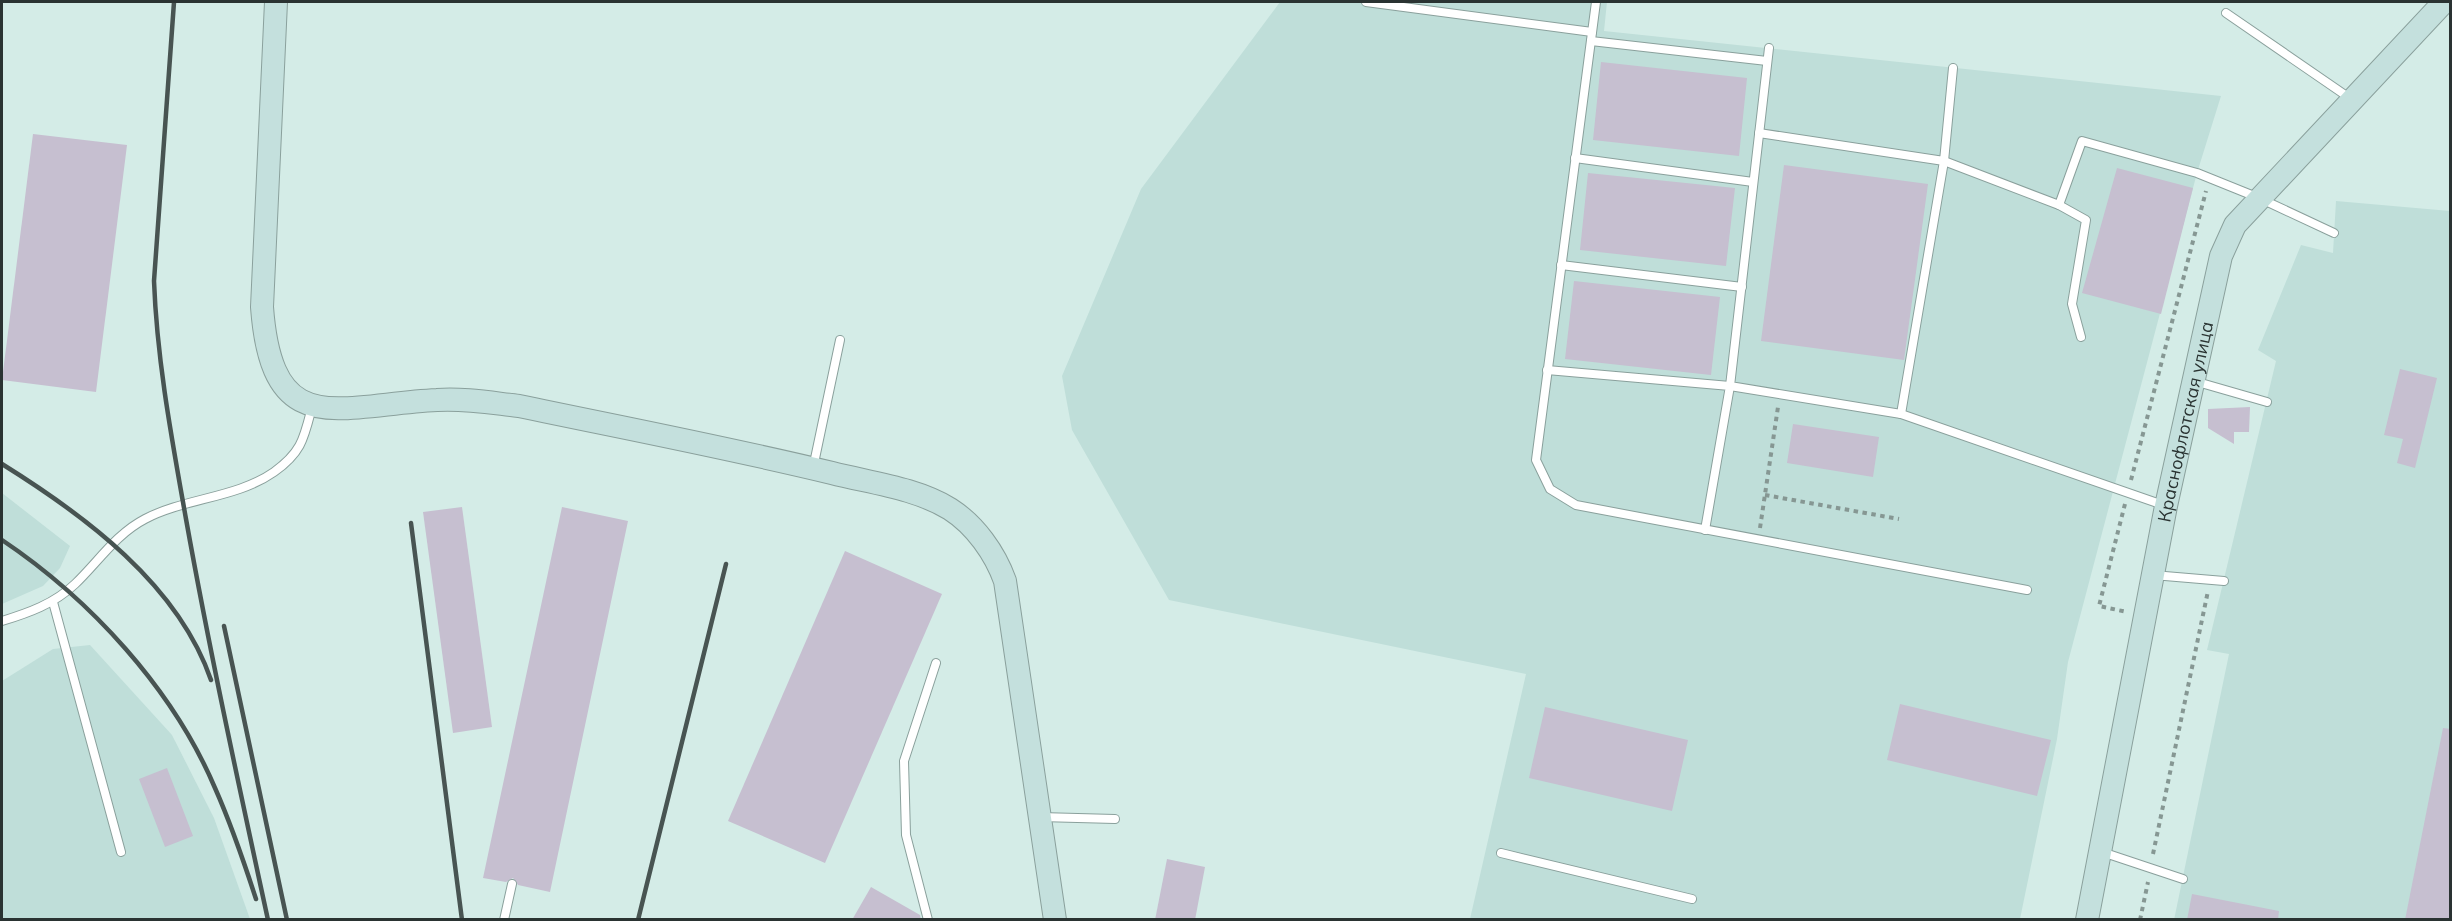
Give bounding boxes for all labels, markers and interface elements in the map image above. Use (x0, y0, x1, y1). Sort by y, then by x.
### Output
street label: Краснофлотская улица (2152, 319, 2218, 524)

